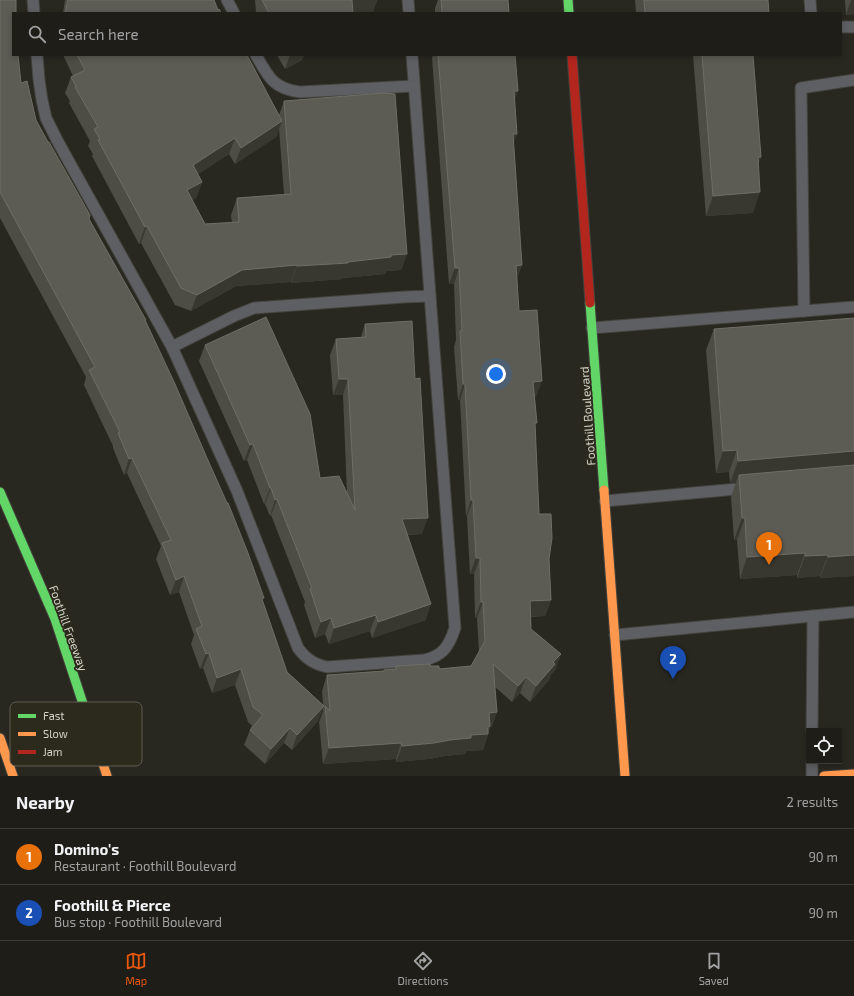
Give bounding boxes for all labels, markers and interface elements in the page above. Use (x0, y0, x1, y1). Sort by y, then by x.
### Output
search box (12, 12, 842, 56)
icon: search (26, 23, 48, 45)
text: Search here (58, 25, 139, 43)
your location (486, 364, 506, 384)
street label: Foothill Boulevard (577, 366, 597, 466)
pin: 1 (756, 532, 782, 565)
street label: Foothill Freeway (47, 583, 91, 674)
pin: 2 (660, 646, 686, 679)
legend (10, 702, 142, 766)
text: Fast (43, 709, 65, 722)
text: Slow (43, 727, 68, 740)
map controls (806, 728, 842, 764)
button: locate (806, 728, 842, 764)
text: Jam (43, 745, 62, 758)
text: Nearby (16, 792, 74, 812)
text: 2 results (786, 794, 838, 810)
text: Domino's (54, 840, 119, 858)
text: 1 (26, 849, 32, 865)
text: 90 m (808, 849, 838, 865)
text: Restaurant · Foothill Boulevard (54, 858, 237, 874)
text: Foothill & Pierce (54, 896, 171, 914)
text: 2 (25, 905, 33, 921)
text: 90 m (808, 905, 838, 921)
text: Bus stop · Foothill Boulevard (54, 914, 222, 930)
tab: Map (125, 950, 147, 987)
tab: Directions (398, 950, 448, 987)
tab: Saved (699, 950, 729, 987)

